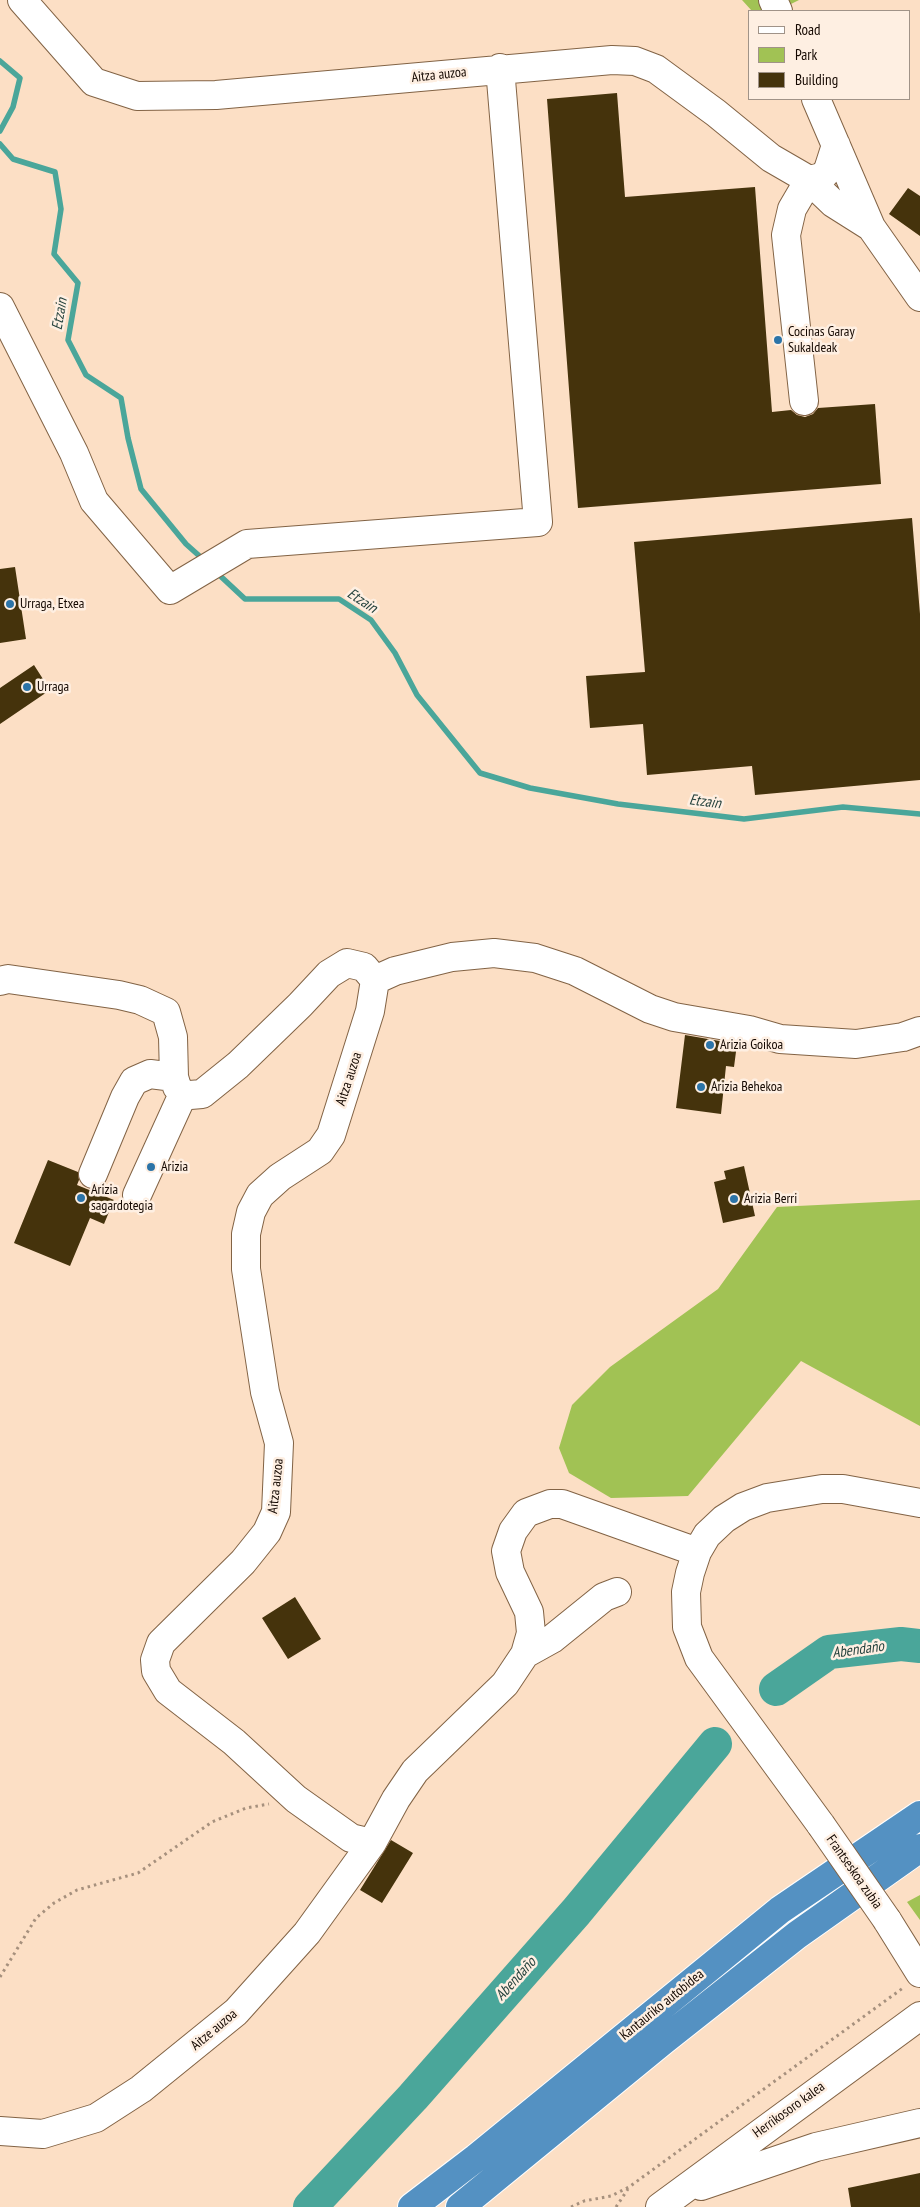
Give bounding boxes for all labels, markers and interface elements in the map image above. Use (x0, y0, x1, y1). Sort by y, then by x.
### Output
legend (748, 10, 910, 100)
text: Road (795, 20, 821, 39)
text: Park (795, 45, 817, 64)
street label: Aitza auzoa (411, 64, 467, 86)
text: Building (795, 70, 838, 89)
water label: Etzain (48, 297, 72, 331)
place label: Cocinas Garay Sukaldeak (788, 324, 855, 357)
marker: Cocinas Garay Sukaldeak (772, 334, 784, 346)
water label: Etzain (344, 585, 380, 617)
place label: Urraga, Etxea (20, 596, 84, 612)
marker: Urraga, Etxea (4, 598, 16, 610)
place label: Urraga (37, 679, 69, 695)
marker: Urraga (21, 681, 33, 693)
water label: Etzain (688, 791, 722, 813)
place label: Arizia Goikoa (720, 1037, 783, 1053)
marker: Arizia Goikoa (704, 1039, 716, 1051)
street label: Aitza auzoa (332, 1050, 366, 1108)
place label: Arizia Behekoa (711, 1079, 782, 1095)
marker: Arizia Behekoa (695, 1081, 707, 1093)
place label: Arizia (161, 1159, 188, 1175)
marker: Arizia (145, 1161, 157, 1173)
place label: Arizia sagardotegia (91, 1182, 153, 1214)
place label: Arizia Berri (744, 1191, 797, 1207)
marker: Arizia sagardotegia (75, 1192, 87, 1204)
marker: Arizia Berri (728, 1193, 740, 1205)
street label: Aitza auzoa (265, 1458, 287, 1514)
water label: Abendaño (831, 1637, 885, 1663)
street label: Frantseskoa zubia (822, 1832, 886, 1912)
water label: Abendaño (492, 1954, 540, 2004)
street label: Kantauriko autobidea (617, 1966, 707, 2044)
street label: Aitze auzoa (187, 2006, 241, 2054)
street label: Herrikosoro kalea (750, 2078, 828, 2142)

